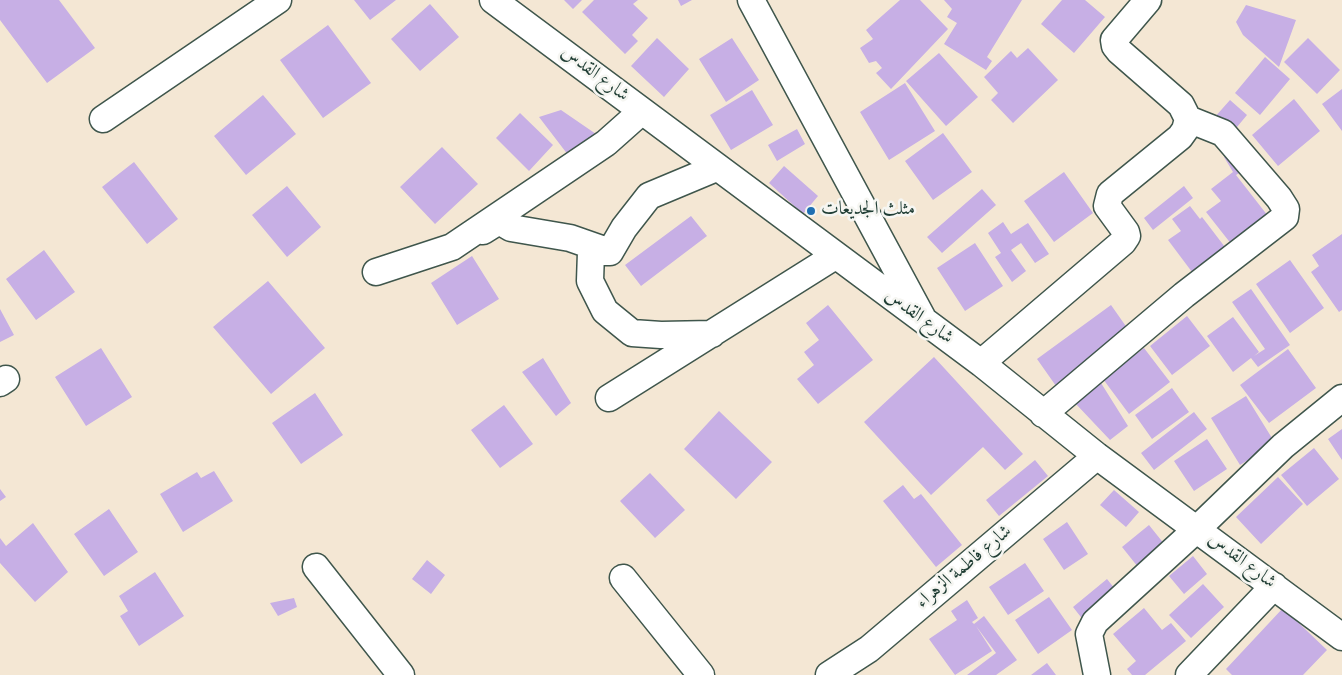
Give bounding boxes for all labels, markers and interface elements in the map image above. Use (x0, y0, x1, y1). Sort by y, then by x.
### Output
street label: شارع القدس (555, 42, 633, 108)
place label: مثلث الجديعات (821, 200, 915, 222)
marker: مثلث الجديعات (805, 205, 817, 217)
street label: شارع القدس (879, 285, 957, 351)
street label: شارع فاطمة الزهراء (912, 521, 1018, 615)
street label: شارع القدس (1202, 529, 1280, 595)

